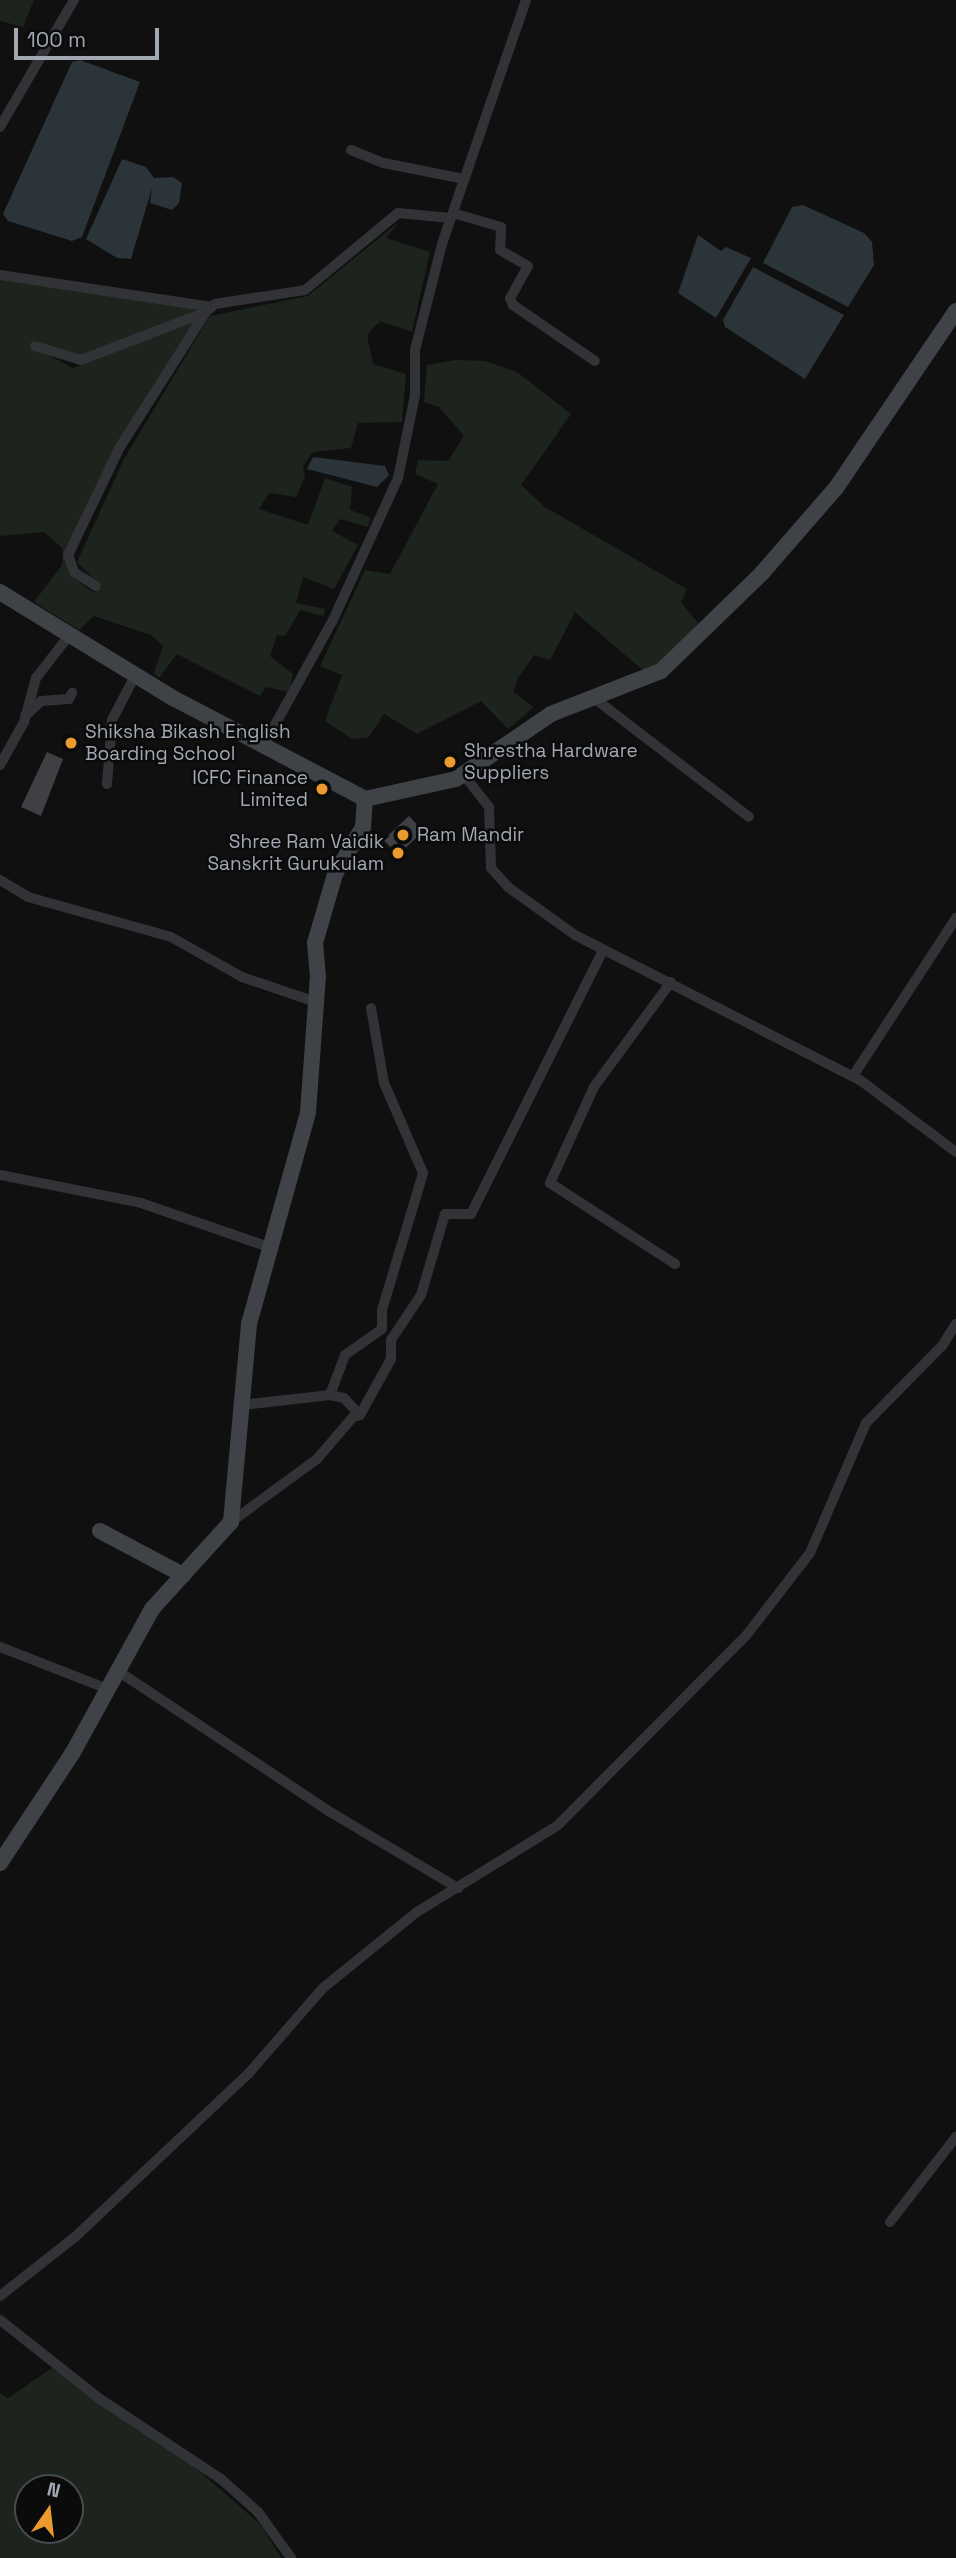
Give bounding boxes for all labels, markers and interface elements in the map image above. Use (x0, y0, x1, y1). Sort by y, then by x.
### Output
scale bar (18, 14, 163, 58)
text: 100 m (27, 26, 86, 53)
place label: Shiksha Bikash English Boarding School (85, 721, 291, 765)
marker: Shiksha Bikash English Boarding School (63, 735, 79, 751)
place label: Shrestha Hardware Suppliers (464, 740, 638, 784)
marker: Shrestha Hardware Suppliers (442, 754, 458, 770)
place label: ICFC Finance Limited (192, 767, 308, 811)
marker: ICFC Finance Limited (314, 781, 330, 797)
place label: Ram Mandir (417, 824, 524, 846)
marker: Ram Mandir (395, 827, 411, 843)
place label: Shree Ram Vaidik Sanskrit Gurukulam (207, 831, 384, 875)
marker: Shree Ram Vaidik Sanskrit Gurukulam (390, 845, 406, 861)
north arrow (14, 2474, 84, 2544)
text: N (45, 2476, 63, 2504)

